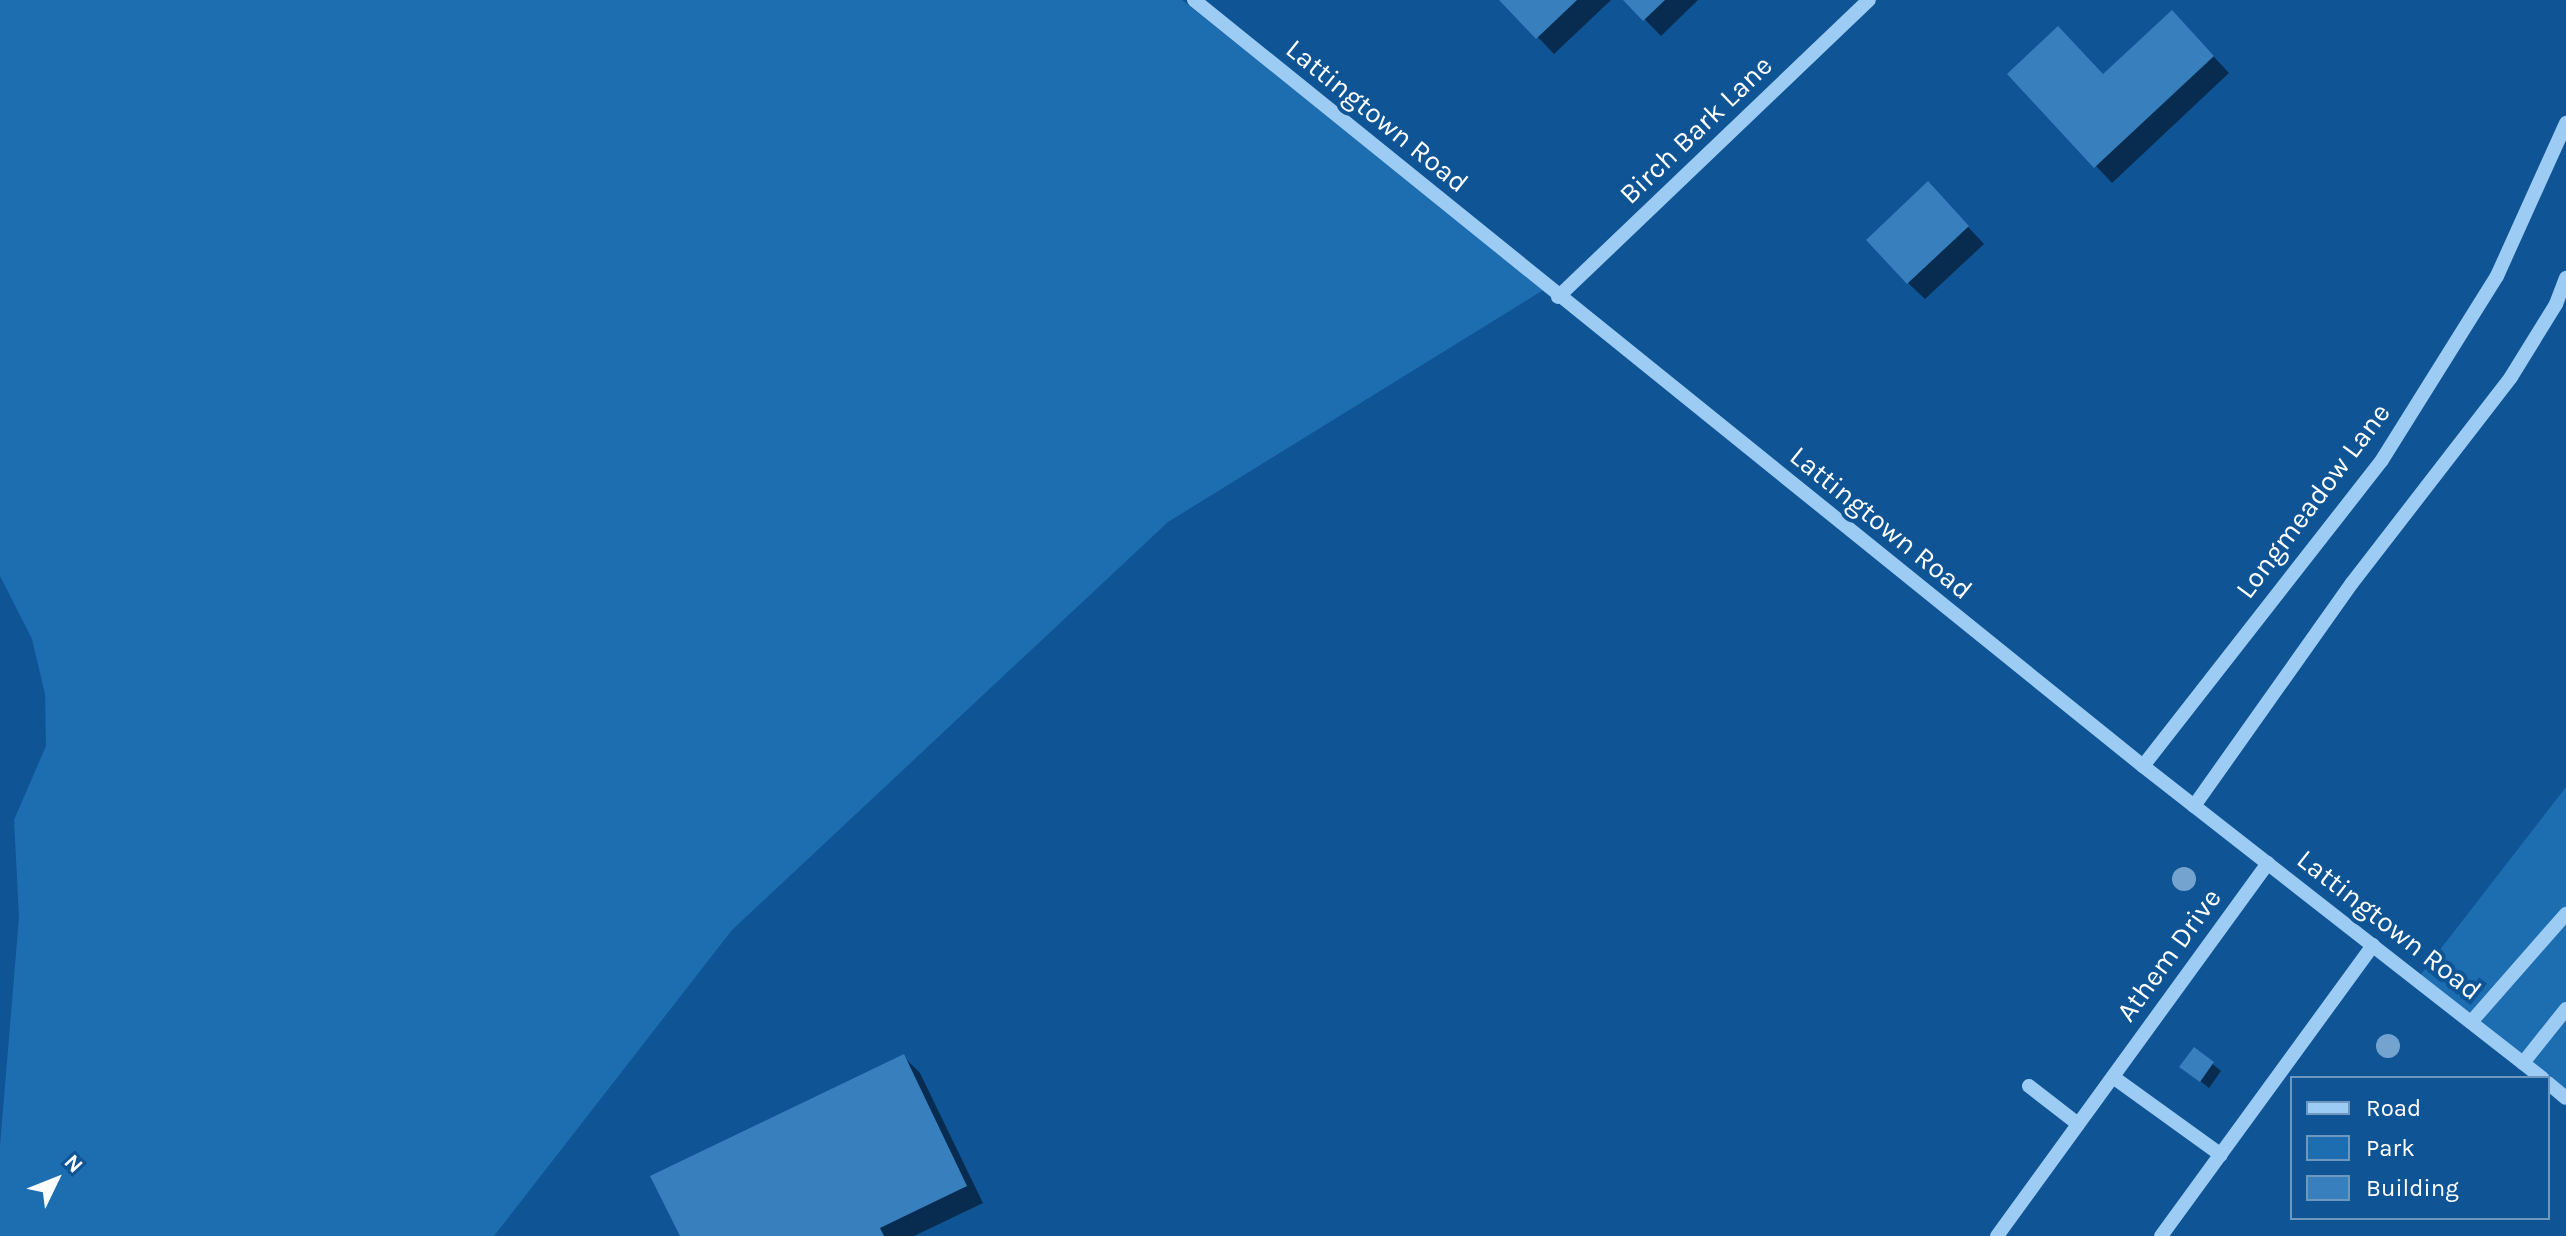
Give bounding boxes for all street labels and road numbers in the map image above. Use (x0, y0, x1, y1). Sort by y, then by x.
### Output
street label: Lattingtown Road (1279, 32, 1475, 200)
street label: Birch Bark Lane (1613, 49, 1779, 211)
street label: Longmeadow Lane (2229, 397, 2397, 605)
street label: Lattingtown Road (1783, 439, 1979, 607)
street label: Lattingtown Road (2290, 843, 2488, 1007)
street label: Athem Drive (2110, 882, 2228, 1028)

